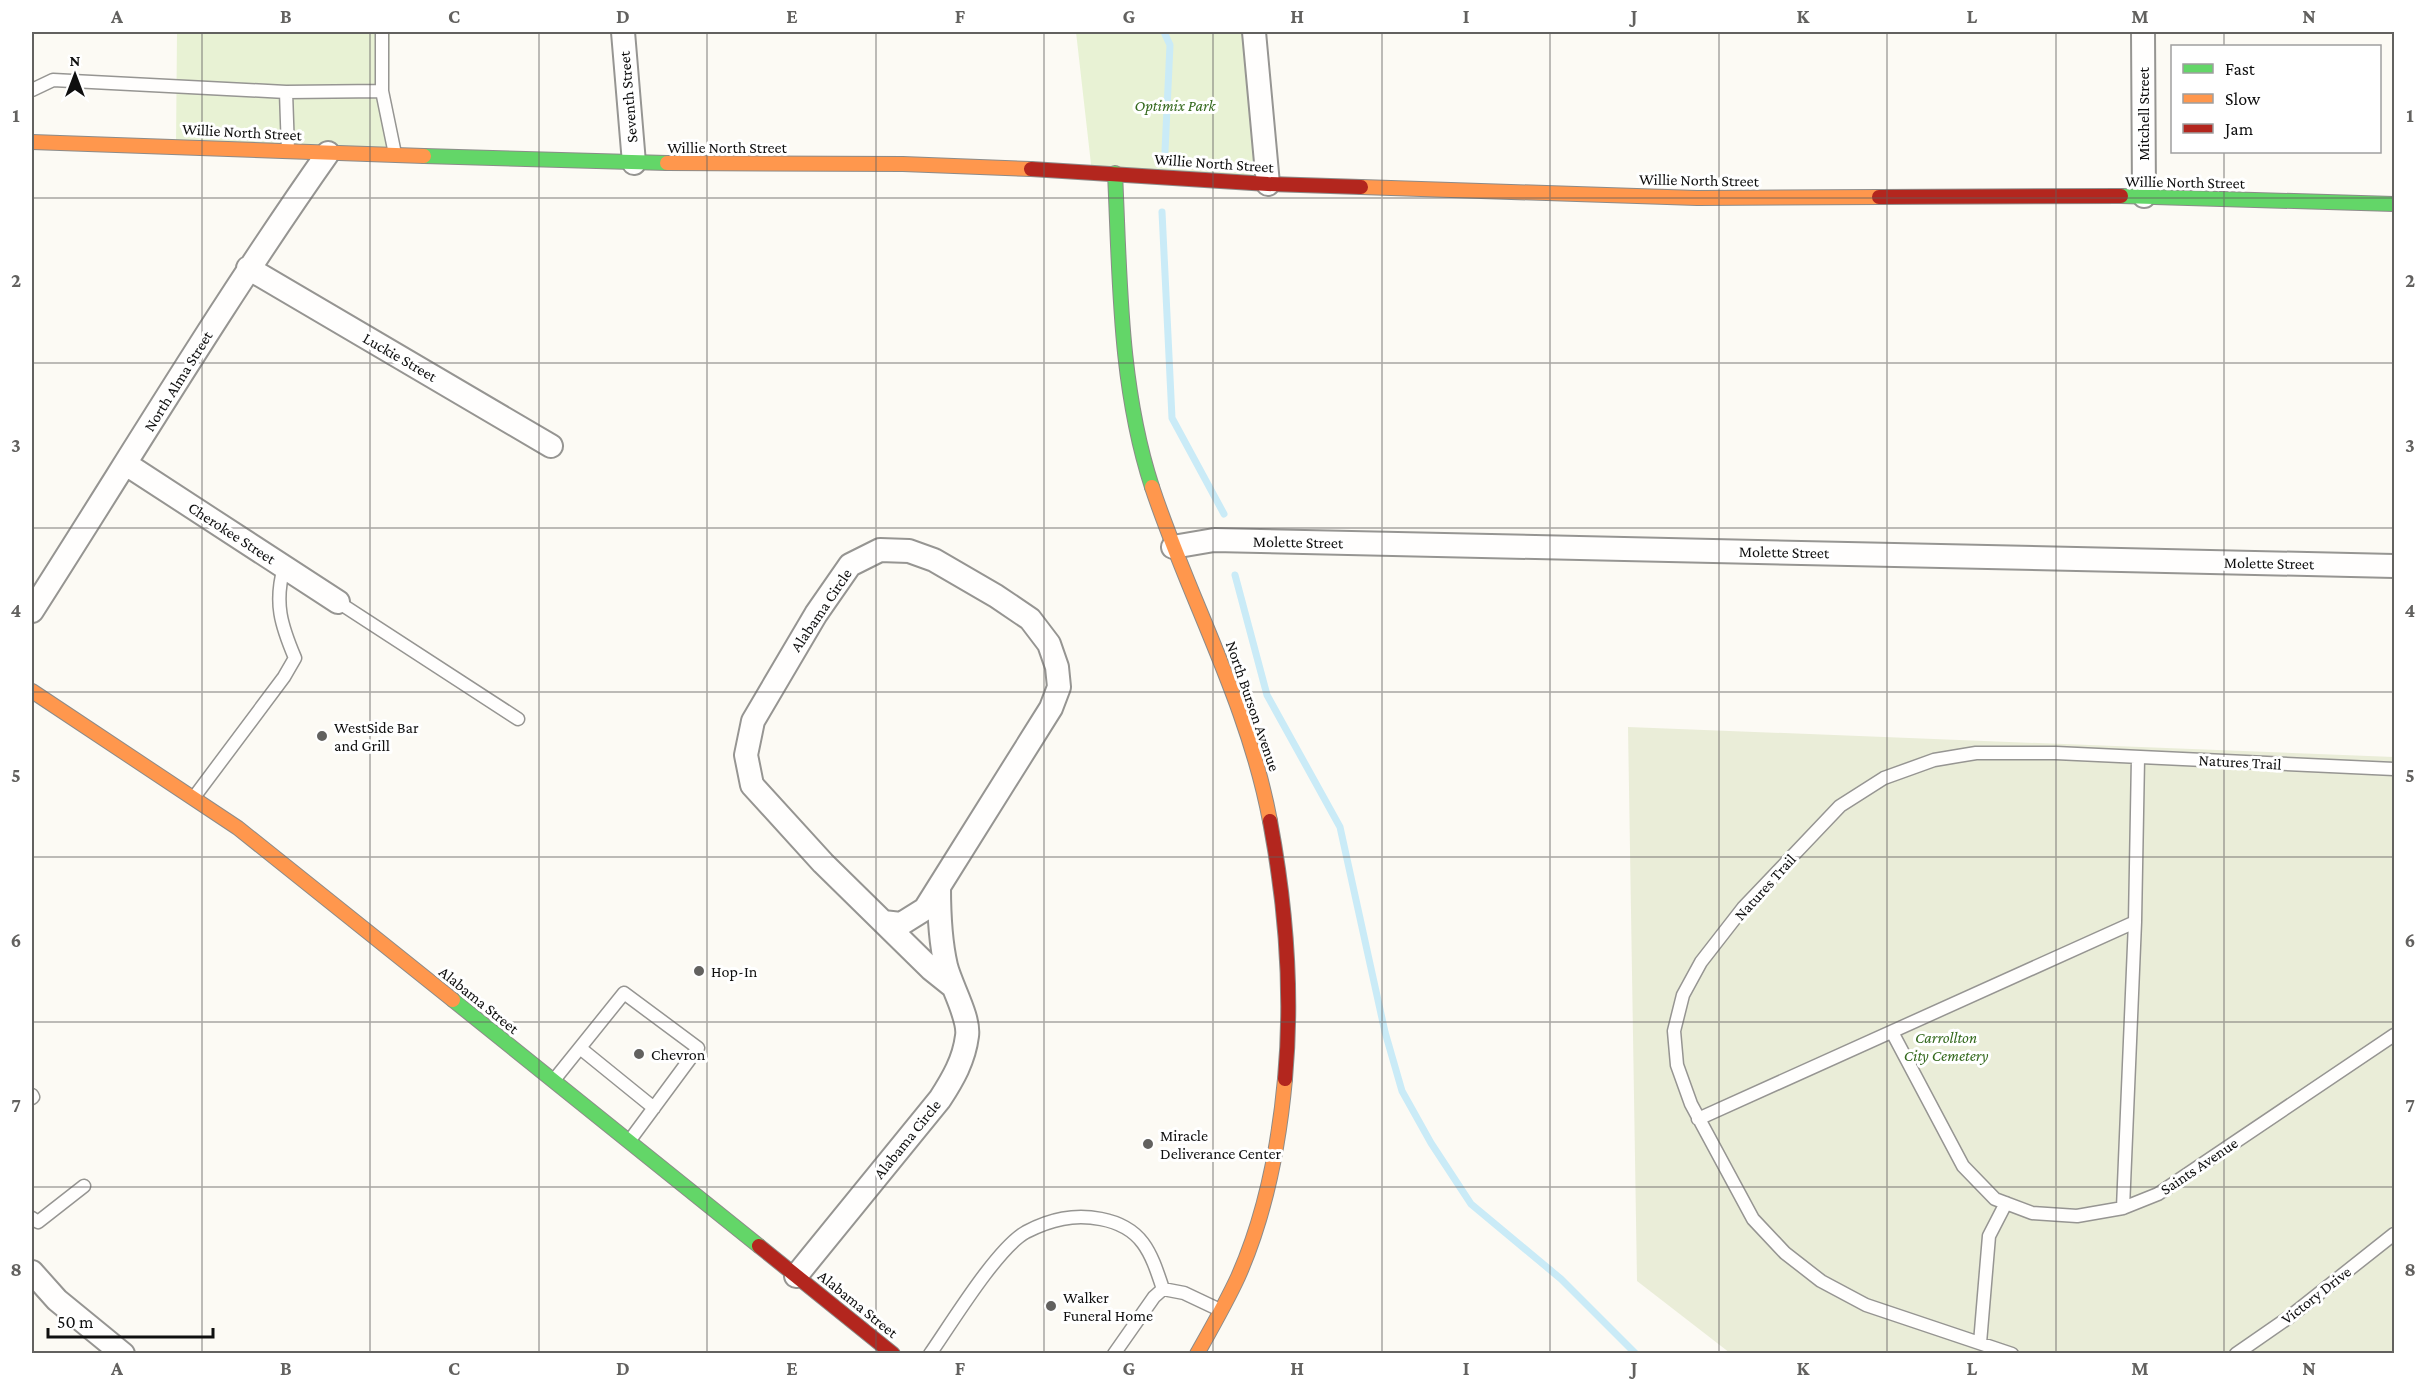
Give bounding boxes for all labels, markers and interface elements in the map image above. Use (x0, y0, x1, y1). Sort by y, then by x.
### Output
text: A (110, 5, 124, 27)
text: B (280, 5, 292, 27)
text: C (448, 5, 460, 27)
text: D (616, 5, 630, 27)
text: E (786, 5, 798, 27)
text: F (955, 5, 966, 27)
text: G (1123, 5, 1136, 27)
text: H (1290, 5, 1304, 27)
text: I (1463, 5, 1470, 27)
text: J (1629, 5, 1638, 27)
text: K (1797, 5, 1811, 27)
text: L (1967, 5, 1978, 27)
text: M (2131, 5, 2149, 27)
text: N (2302, 5, 2316, 27)
north arrow (45, 45, 105, 105)
legend (2171, 45, 2381, 153)
street label: Seventh Street (615, 50, 640, 143)
text: N (70, 52, 81, 69)
text: Fast (2225, 59, 2256, 79)
street label: Mitchell Street (2135, 66, 2152, 161)
text: Slow (2225, 89, 2261, 109)
park label: Optimix Park (1135, 97, 1217, 115)
text: 1 (12, 104, 20, 126)
text: 1 (2406, 104, 2414, 126)
text: Jam (2223, 119, 2254, 139)
street label: Willie North Street (182, 120, 303, 144)
street label: Willie North Street (667, 139, 788, 156)
street label: Willie North Street (1154, 150, 1275, 176)
street label: Willie North Street (1639, 170, 1760, 190)
street label: Willie North Street (2125, 172, 2246, 192)
text: 2 (11, 269, 21, 291)
text: 2 (2405, 269, 2415, 291)
street label: North Alma Street (140, 327, 216, 434)
street label: Luckie Street (360, 329, 440, 385)
text: 3 (11, 434, 21, 456)
text: 3 (2405, 434, 2415, 456)
street label: Cherokee Street (185, 499, 279, 568)
street label: Molette Street (1253, 533, 1344, 551)
street label: Molette Street (1739, 543, 1830, 561)
street label: Molette Street (2224, 554, 2315, 572)
street label: Alabama Circle (787, 565, 855, 655)
text: 4 (11, 599, 22, 621)
text: 4 (2405, 599, 2416, 621)
street label: North Burson Avenue (1223, 639, 1283, 773)
place label: WestSide Bar and Grill (334, 719, 419, 754)
marker: WestSide Bar and Grill (315, 729, 329, 743)
street label: Natures Trail (2198, 751, 2282, 773)
text: 5 (11, 764, 21, 786)
text: 5 (2405, 764, 2415, 786)
street label: Natures Trail (1731, 850, 1799, 924)
text: 6 (11, 929, 21, 951)
text: 6 (2405, 929, 2415, 951)
street label: Alabama Street (436, 963, 523, 1038)
place label: Hop-In (711, 963, 758, 981)
marker: Hop-In (692, 964, 706, 978)
park label: Carrollton City Cemetery (1904, 1029, 1989, 1065)
place label: Chevron (651, 1046, 706, 1063)
marker: Chevron (632, 1047, 646, 1061)
text: 7 (11, 1094, 21, 1116)
text: 7 (2405, 1094, 2415, 1116)
street label: Alabama Circle (870, 1096, 944, 1182)
place label: Miracle Deliverance Center (1160, 1127, 1282, 1162)
street label: Saints Avenue (2157, 1134, 2241, 1198)
marker: Miracle Deliverance Center (1141, 1137, 1155, 1151)
text: 8 (10, 1258, 22, 1280)
text: 8 (2404, 1258, 2416, 1280)
street label: Victory Drive (2278, 1263, 2355, 1328)
street label: Alabama Street (815, 1267, 902, 1342)
place label: Walker Funeral Home (1063, 1289, 1153, 1324)
marker: Walker Funeral Home (1044, 1299, 1058, 1313)
scale bar (48, 1301, 213, 1339)
text: 50 m (57, 1312, 94, 1332)
text: A (110, 1357, 124, 1379)
text: B (280, 1357, 292, 1379)
text: C (448, 1357, 460, 1379)
text: D (616, 1357, 630, 1379)
text: E (786, 1357, 798, 1379)
text: F (955, 1357, 966, 1379)
text: G (1123, 1357, 1136, 1379)
text: H (1290, 1357, 1304, 1379)
text: I (1463, 1357, 1470, 1379)
text: J (1629, 1357, 1638, 1379)
text: K (1797, 1357, 1811, 1379)
text: L (1967, 1357, 1978, 1379)
text: M (2131, 1357, 2149, 1379)
text: N (2302, 1357, 2316, 1379)

